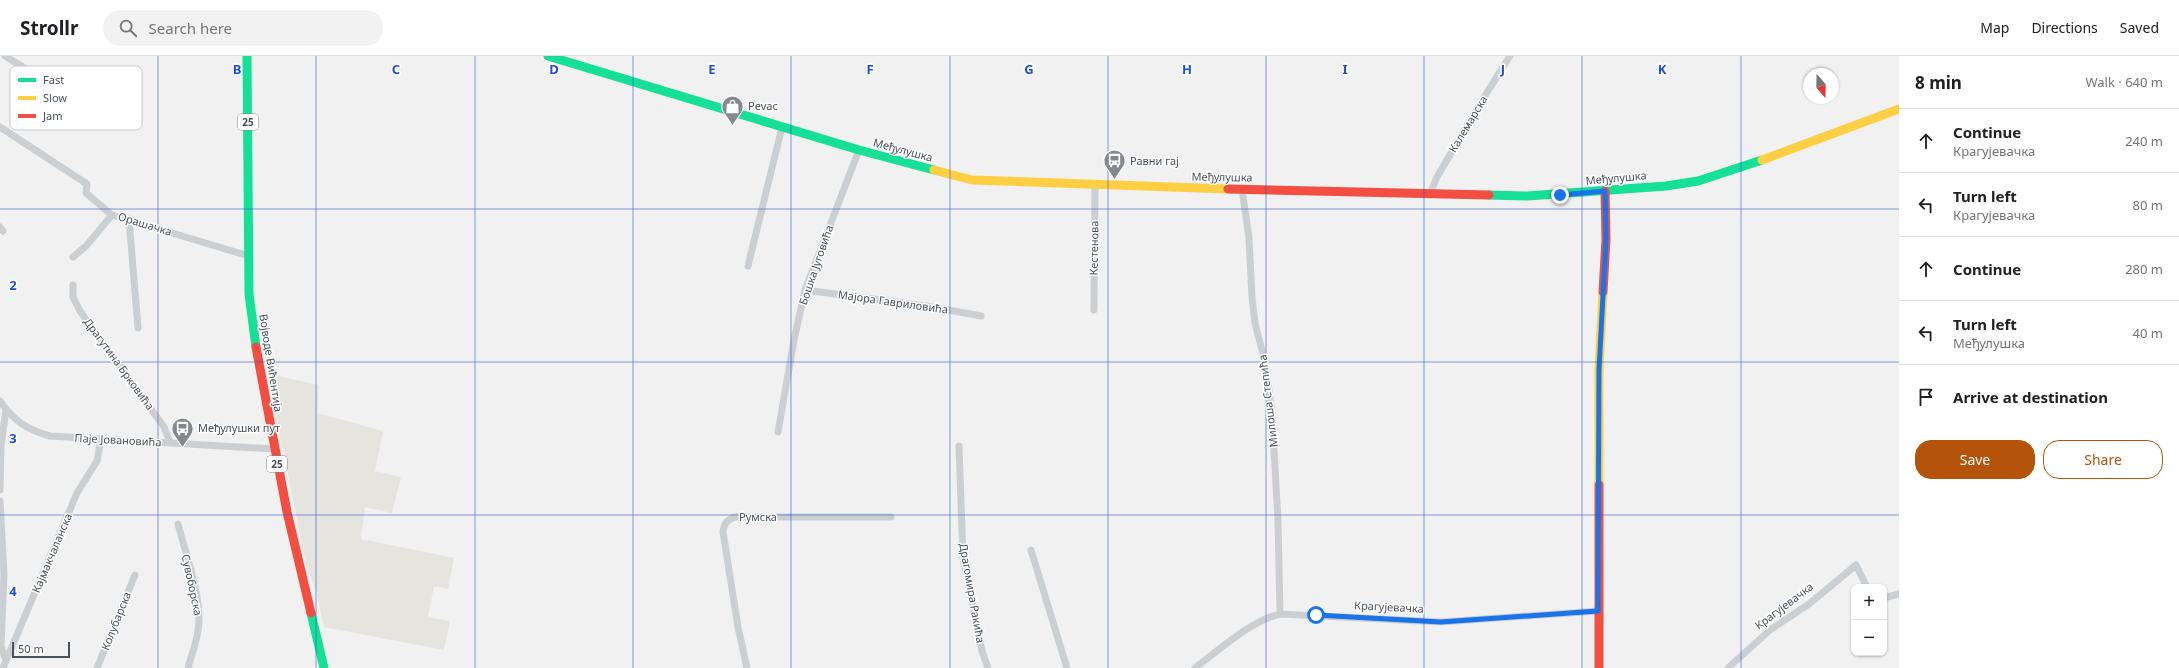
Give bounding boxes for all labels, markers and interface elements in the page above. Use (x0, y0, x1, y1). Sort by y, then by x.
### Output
search box (103, 10, 383, 46)
text: Strollr (20, 15, 79, 41)
icon: search (117, 17, 139, 39)
text: Search here (149, 18, 232, 38)
text: Map (1980, 18, 2009, 37)
text: Directions (2031, 18, 2098, 37)
text: Saved (2120, 18, 2159, 37)
text: B (233, 60, 241, 78)
text: C (392, 60, 400, 78)
text: D (549, 60, 559, 78)
text: E (708, 60, 716, 78)
text: F (866, 60, 874, 78)
text: G (1024, 60, 1034, 78)
text: H (1182, 60, 1192, 78)
text: I (1342, 60, 1348, 78)
text: J (1500, 60, 1505, 78)
text: K (1658, 60, 1667, 78)
legend (10, 66, 142, 130)
north arrow (1803, 68, 1839, 104)
text: 8 min (1915, 71, 1962, 94)
text: Fast (43, 72, 64, 87)
text: Walk · 640 m (2085, 73, 2163, 91)
text: Slow (43, 90, 67, 105)
shop icon: Pevac (720, 93, 746, 126)
street label: Калемарска (1445, 93, 1490, 155)
place label: Pevac (748, 98, 778, 113)
text: Jam (42, 108, 62, 123)
road number: 25 (238, 114, 258, 130)
text: Continue (1953, 122, 2021, 142)
icon: ahead (1915, 130, 1937, 152)
text: 240 m (2125, 132, 2163, 150)
street label: Међулушка (872, 134, 935, 165)
text: Крагујевачка (1953, 142, 2035, 160)
bus stop icon: Равни гај (1101, 148, 1127, 181)
place label: Равни гај (1130, 153, 1179, 168)
street label: Међулушка (1585, 167, 1647, 188)
street label: Међулушка (1191, 168, 1253, 185)
route end (1551, 186, 1569, 204)
text: Turn left (1953, 186, 2017, 206)
icon: left (1915, 194, 1937, 216)
text: 80 m (2133, 196, 2163, 214)
text: Крагујевачка (1953, 206, 2035, 224)
street label: Орашачка (116, 208, 174, 239)
street label: Кестенова (1086, 220, 1101, 276)
street label: Бошка Југовића (795, 223, 836, 307)
icon: ahead (1915, 258, 1937, 280)
text: Continue (1953, 259, 2021, 279)
text: 280 m (2125, 260, 2163, 278)
text: 2 (9, 276, 17, 294)
street label: Мајора Гавриловића (837, 286, 949, 317)
street label: Војводе Вићентија (256, 313, 287, 413)
text: Turn left (1953, 314, 2017, 334)
street label: Драгутина Брковића (81, 315, 158, 413)
icon: left (1915, 322, 1937, 344)
text: 40 m (2133, 324, 2163, 342)
text: Међулушка (1953, 334, 2025, 352)
street label: Милоша Степића (1254, 354, 1281, 448)
icon: arrive (1915, 386, 1937, 408)
text: Arrive at destination (1953, 387, 2108, 407)
bus stop icon: Међулушки пут (170, 415, 196, 448)
place label: Међулушки пут (198, 420, 280, 435)
text: 3 (9, 429, 17, 447)
street label: Паје Јовановића (74, 430, 162, 449)
button: Save (1915, 440, 2035, 479)
button: Share (2043, 440, 2163, 479)
road number: 25 (267, 456, 287, 472)
street label: Румска (739, 509, 777, 524)
street label: Кајмакчаланска (28, 511, 75, 595)
street label: Драгомира Ракића (956, 542, 989, 644)
street label: Сувоборска (179, 553, 206, 617)
street label: Крагујевачка (1751, 579, 1816, 633)
text: 4 (9, 582, 17, 600)
map controls (1851, 584, 1887, 656)
button: + (1851, 584, 1887, 620)
street label: Колубарска (97, 589, 134, 652)
street label: Крагујевачка (1354, 597, 1424, 616)
route start (1307, 606, 1325, 624)
button: − (1851, 620, 1887, 656)
scale bar (12, 640, 70, 659)
text: 50 m (18, 641, 44, 656)

